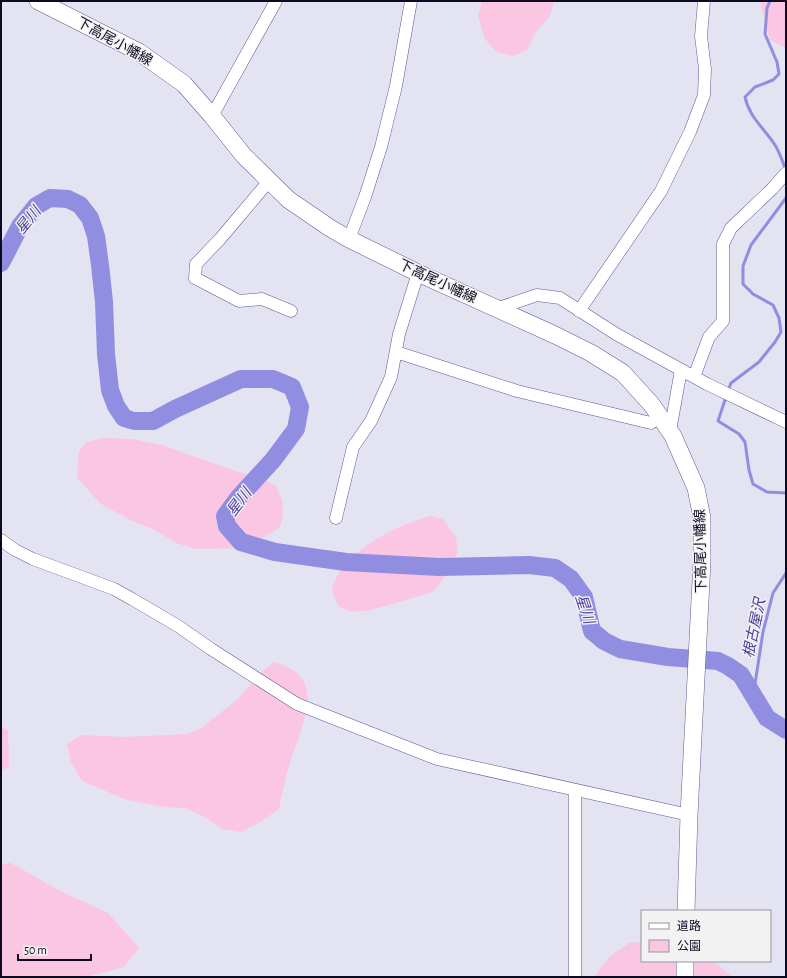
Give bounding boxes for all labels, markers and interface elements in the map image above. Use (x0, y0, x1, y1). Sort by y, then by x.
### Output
street label: 下高尾小幡線 (74, 15, 155, 68)
water label: 星川 (13, 202, 45, 237)
street label: 下高尾小幡線 (397, 257, 479, 306)
water label: 星川 (224, 484, 256, 519)
street label: 下高尾小幡線 (692, 509, 709, 593)
water label: 星川 (573, 593, 597, 628)
water label: 根古屋沢 (740, 595, 768, 659)
legend (641, 910, 771, 962)
text: 道路 (677, 919, 701, 932)
scale bar (18, 936, 91, 962)
text: 公園 (677, 940, 701, 952)
text: 50 m (24, 944, 47, 956)

